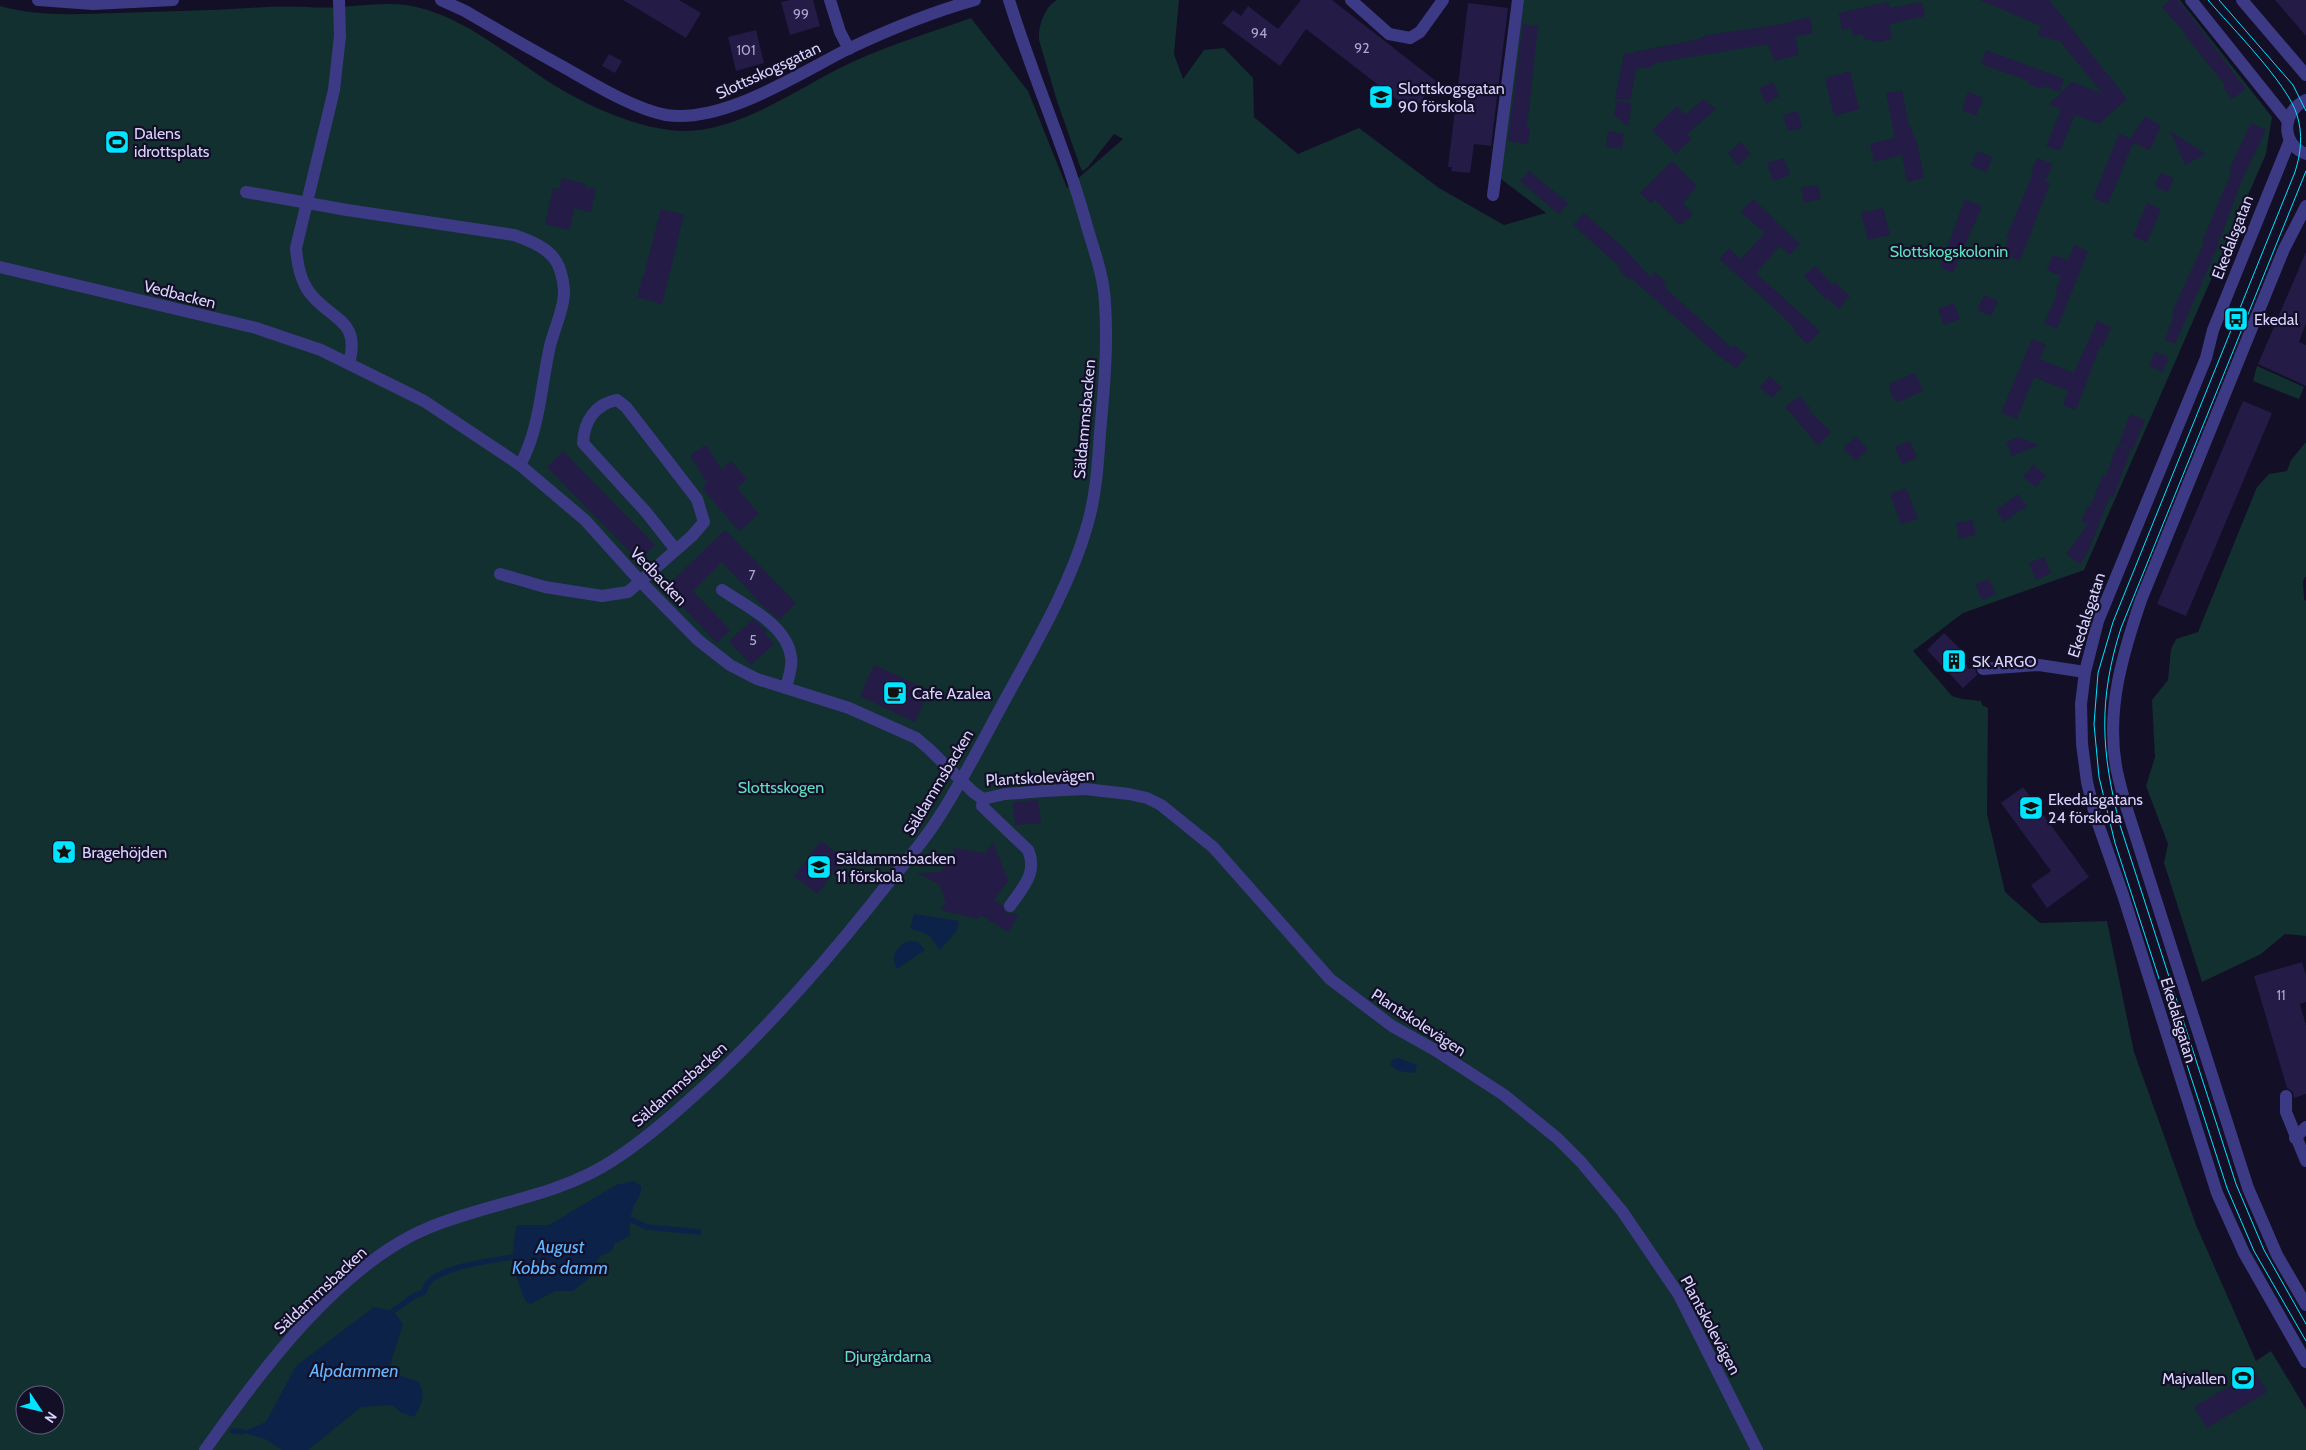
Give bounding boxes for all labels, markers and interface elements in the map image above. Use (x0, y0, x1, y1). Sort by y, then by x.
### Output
house number: 99 (793, 5, 809, 23)
house number: 94 (1251, 24, 1267, 42)
street label: Slottsskogsgatan (713, 38, 824, 103)
house number: 92 (1354, 39, 1370, 57)
house number: 101 (737, 41, 755, 59)
place label: Slottskogsgatan 90 förskola (1398, 79, 1505, 116)
school or university icon: Slottskogsgatan 90 förskola (1368, 84, 1394, 110)
place label: Dalens idrottsplats (134, 124, 210, 161)
sports icon: Dalens idrottsplats (104, 129, 130, 155)
street label: Ekedalsgatan (2208, 192, 2257, 282)
park label: Slottskogskolonin (1890, 242, 2008, 261)
street label: Vedbacken (142, 276, 218, 313)
bus stop icon: Ekedal (2223, 306, 2249, 332)
place label: Ekedal (2254, 310, 2298, 329)
street label: Säldammsbacken (1070, 359, 1099, 480)
street label: Vedbacken (626, 543, 691, 609)
house number: 7 (748, 566, 756, 584)
street label: Ekedalsgatan (2064, 570, 2109, 660)
house number: 5 (749, 631, 757, 649)
building icon: SK ARGO (1941, 648, 1967, 674)
place label: SK ARGO (1972, 652, 2037, 671)
cafe icon: Cafe Azalea (882, 680, 908, 706)
place label: Cafe Azalea (912, 684, 991, 703)
street label: Säldammsbacken (899, 726, 977, 838)
street label: Plantskolevägen (985, 765, 1095, 790)
park label: Slottsskogen (738, 778, 824, 797)
place label: Ekedalsgatans 24 förskola (2048, 790, 2143, 827)
school or university icon: Ekedalsgatans 24 förskola (2018, 795, 2044, 821)
place icon: Bragehöjden (51, 839, 77, 865)
place label: Bragehöjden (82, 843, 167, 862)
place label: Säldammsbacken 11 förskola (836, 849, 956, 886)
school or university icon: Säldammsbacken 11 förskola (806, 854, 832, 880)
street label: Ekedalsgatan (2157, 975, 2201, 1065)
street label: Plantskolevägen (1368, 985, 1470, 1060)
house number: 11 (2276, 986, 2286, 1004)
street label: Säldammsbacken (628, 1038, 731, 1131)
water label: August Kobbs damm (512, 1236, 608, 1279)
street label: Säldammsbacken (270, 1243, 371, 1338)
street label: Plantskolevägen (1676, 1272, 1745, 1378)
park label: Djurgårdarna (845, 1347, 932, 1366)
water label: Alpdammen (308, 1360, 399, 1382)
sports icon: Majvallen (2230, 1365, 2256, 1391)
place label: Majvallen (2162, 1369, 2226, 1388)
north arrow (15, 1385, 65, 1435)
text: N (40, 1408, 61, 1427)

